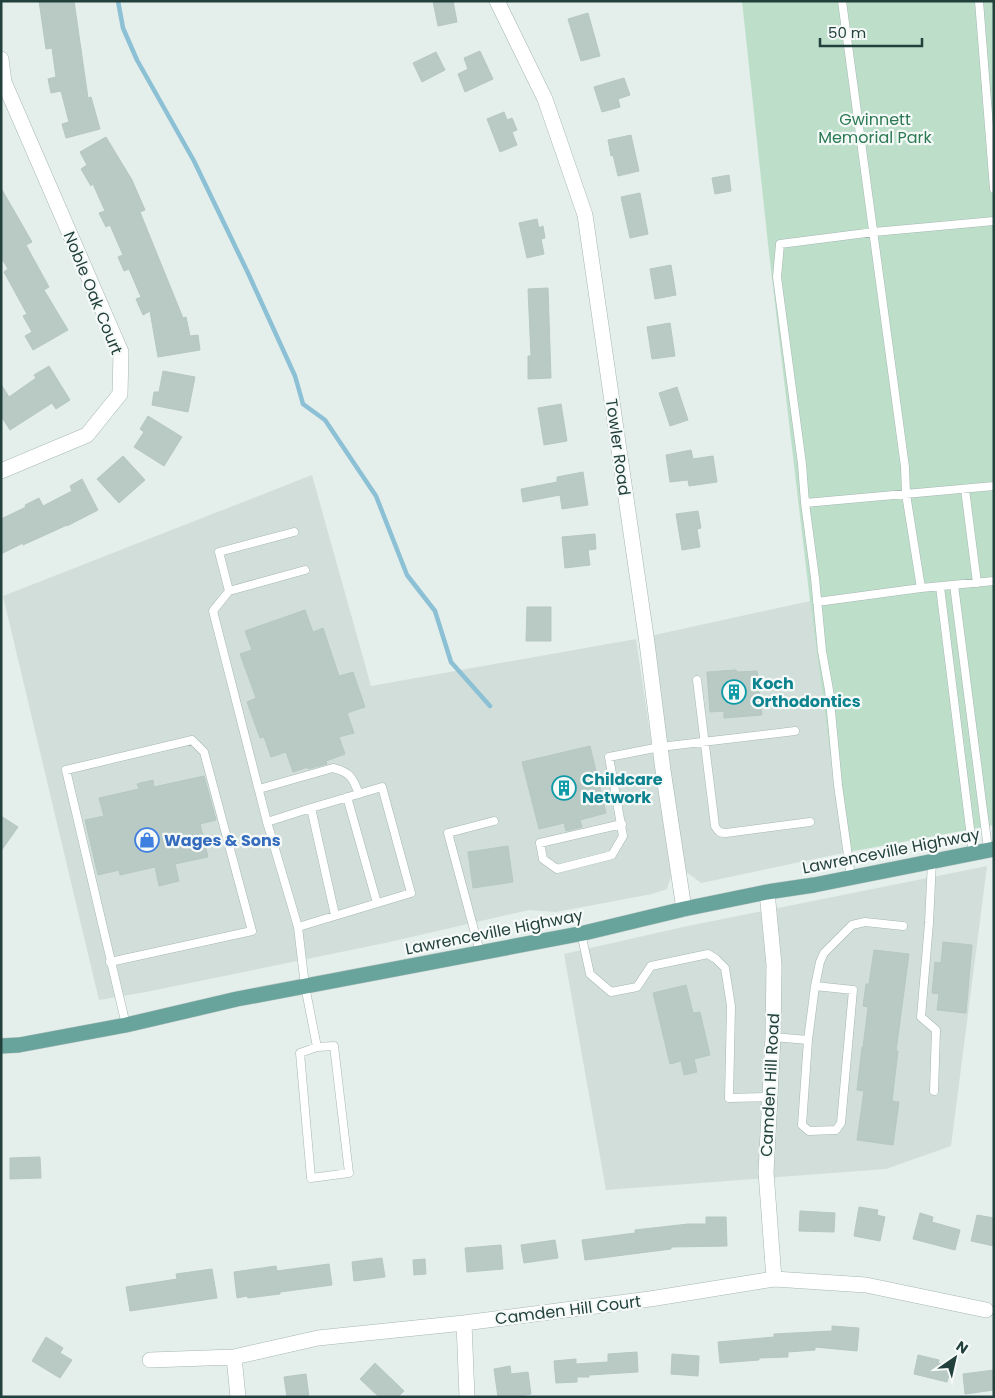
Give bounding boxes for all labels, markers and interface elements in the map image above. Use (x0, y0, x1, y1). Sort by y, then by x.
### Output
scale bar (820, 15, 922, 47)
text: 50 m (828, 22, 866, 43)
park label: Gwinnett Memorial Park (818, 108, 933, 149)
street label: Noble Oak Court (58, 228, 128, 358)
street label: Towler Road (600, 397, 636, 497)
place label: Koch Orthodontics (752, 672, 861, 713)
building icon: Koch Orthodontics (721, 679, 747, 705)
place label: Childcare Network (582, 768, 663, 809)
building icon: Childcare Network (551, 775, 577, 801)
street label: Lawrenceville Highway (800, 822, 982, 880)
shop icon: Wages & Sons (134, 827, 160, 853)
place label: Wages & Sons (164, 829, 281, 852)
street label: Lawrenceville Highway (403, 903, 585, 961)
street label: Camden Hill Road (755, 1013, 785, 1157)
street label: Camden Hill Court (494, 1290, 642, 1330)
north arrow (930, 1333, 980, 1383)
text: N (952, 1336, 972, 1358)

